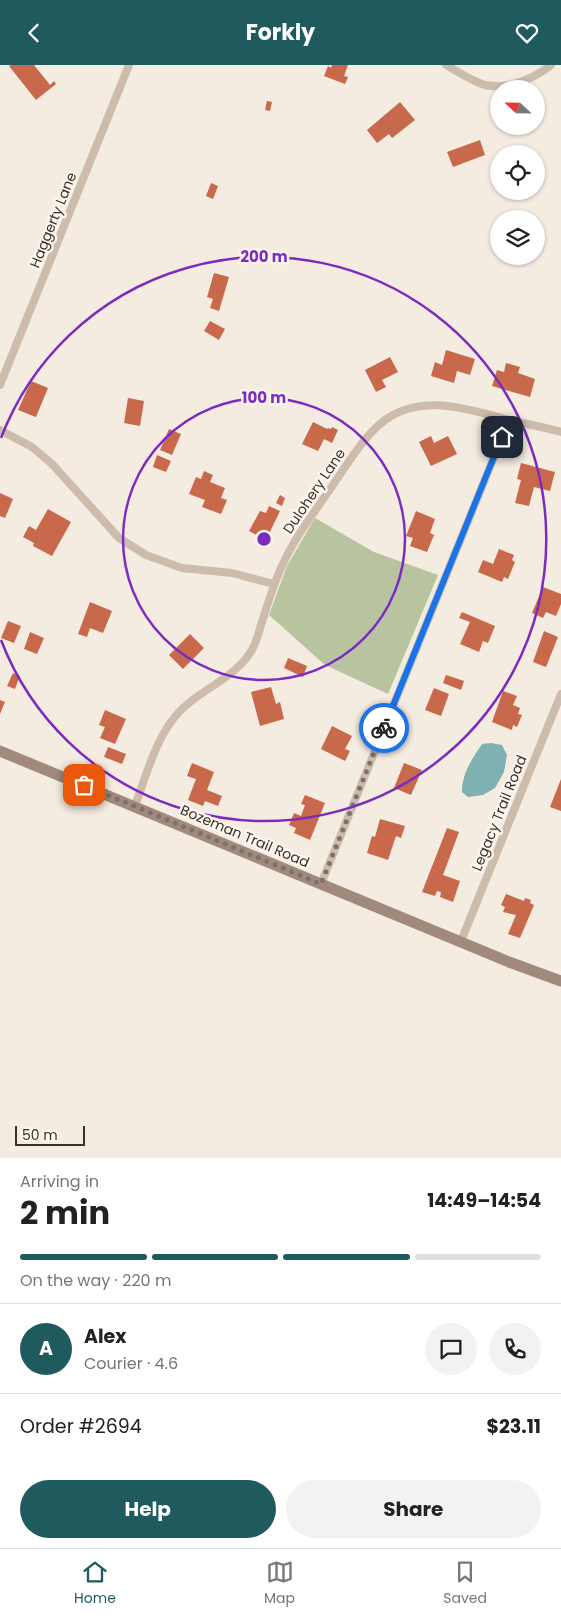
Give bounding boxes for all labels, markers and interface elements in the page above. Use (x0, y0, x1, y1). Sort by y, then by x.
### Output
text: Forkly (246, 17, 315, 48)
icon: back (20, 19, 48, 47)
icon: heart (513, 19, 541, 47)
north arrow (490, 80, 545, 135)
map controls (490, 80, 545, 265)
button: locate (490, 145, 545, 200)
street label: Haggerty Lane (25, 169, 81, 271)
button: layers (490, 210, 545, 265)
text: 200 m (240, 246, 288, 267)
text: 100 m (242, 387, 286, 408)
pin (481, 416, 523, 458)
icon: home (488, 423, 516, 451)
street label: Dulohery Lane (278, 444, 350, 538)
centre of rings (255, 530, 273, 548)
courier (359, 703, 409, 753)
icon: bike (370, 714, 398, 742)
street label: Legacy Trail Road (467, 752, 531, 874)
pin (63, 764, 105, 806)
icon: bag (70, 771, 98, 799)
street label: Bozeman Trail Road (177, 800, 313, 872)
scale bar (15, 1123, 85, 1146)
text: 50 m (22, 1125, 58, 1145)
text: Arriving in (20, 1170, 99, 1193)
text: 14:49–14:54 (427, 1187, 541, 1214)
text: 2 min (20, 1190, 110, 1235)
text: On the way · 220 m (20, 1269, 171, 1292)
text: Alex (84, 1323, 126, 1350)
button: chat (425, 1323, 477, 1375)
button: phone (489, 1323, 541, 1375)
text: A (39, 1335, 53, 1362)
text: Courier · 4.6 (84, 1352, 178, 1375)
text: Order #2694 (20, 1413, 142, 1440)
text: $23.11 (487, 1413, 541, 1440)
button: Help (20, 1480, 276, 1538)
button: Share (286, 1480, 541, 1538)
tab: Home (74, 1558, 116, 1609)
tab: Map (264, 1558, 295, 1609)
tab: Saved (443, 1558, 487, 1609)

